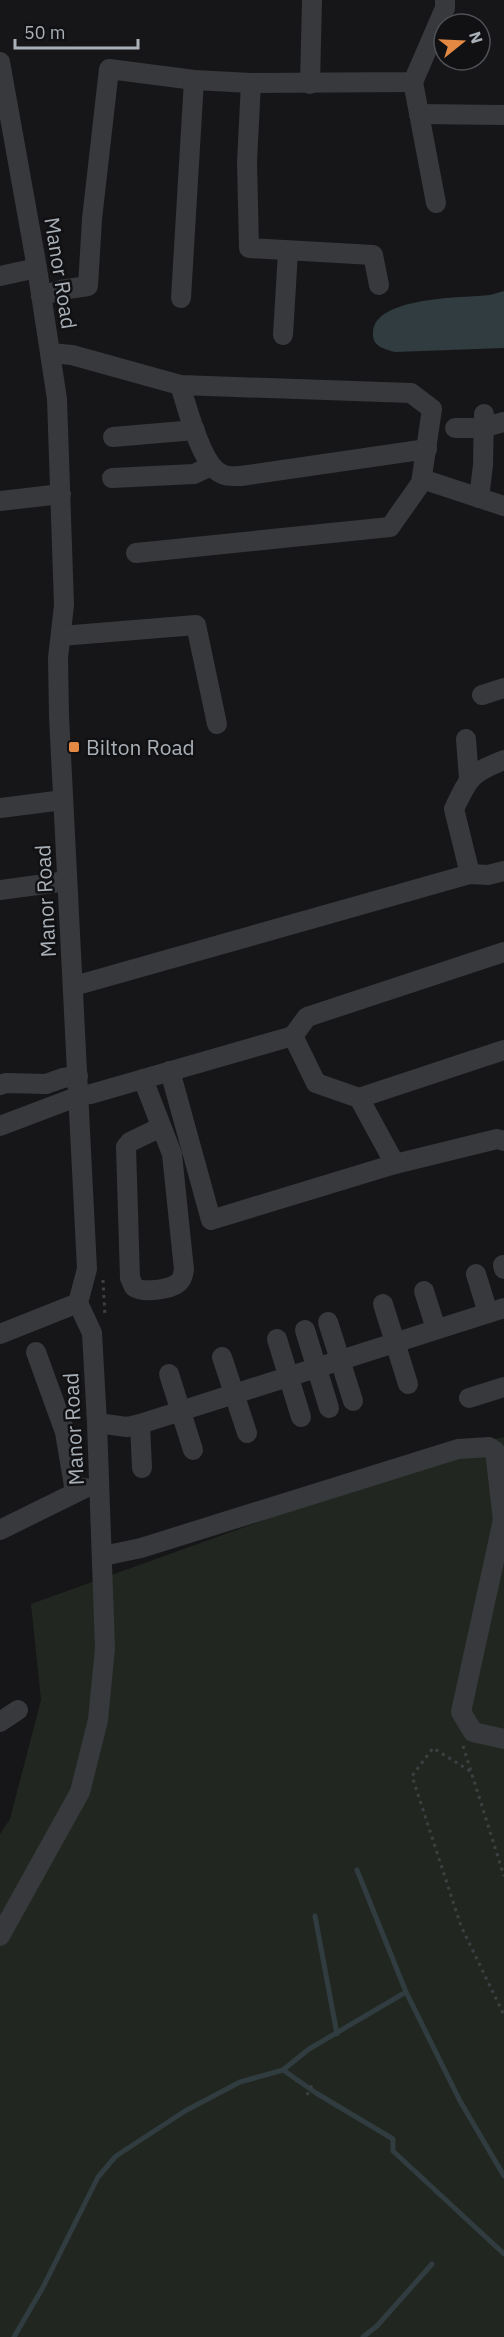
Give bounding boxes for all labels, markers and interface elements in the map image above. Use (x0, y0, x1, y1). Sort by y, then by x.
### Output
scale bar (15, 12, 138, 50)
north arrow (432, 12, 492, 72)
text: 50 m (24, 21, 66, 44)
text: N (465, 29, 488, 46)
street label: Manor Road (38, 215, 84, 331)
place label: Bilton Road (86, 733, 195, 761)
marker: Bilton Road (67, 740, 81, 754)
street label: Manor Road (28, 844, 62, 958)
street label: Manor Road (56, 1372, 90, 1486)

